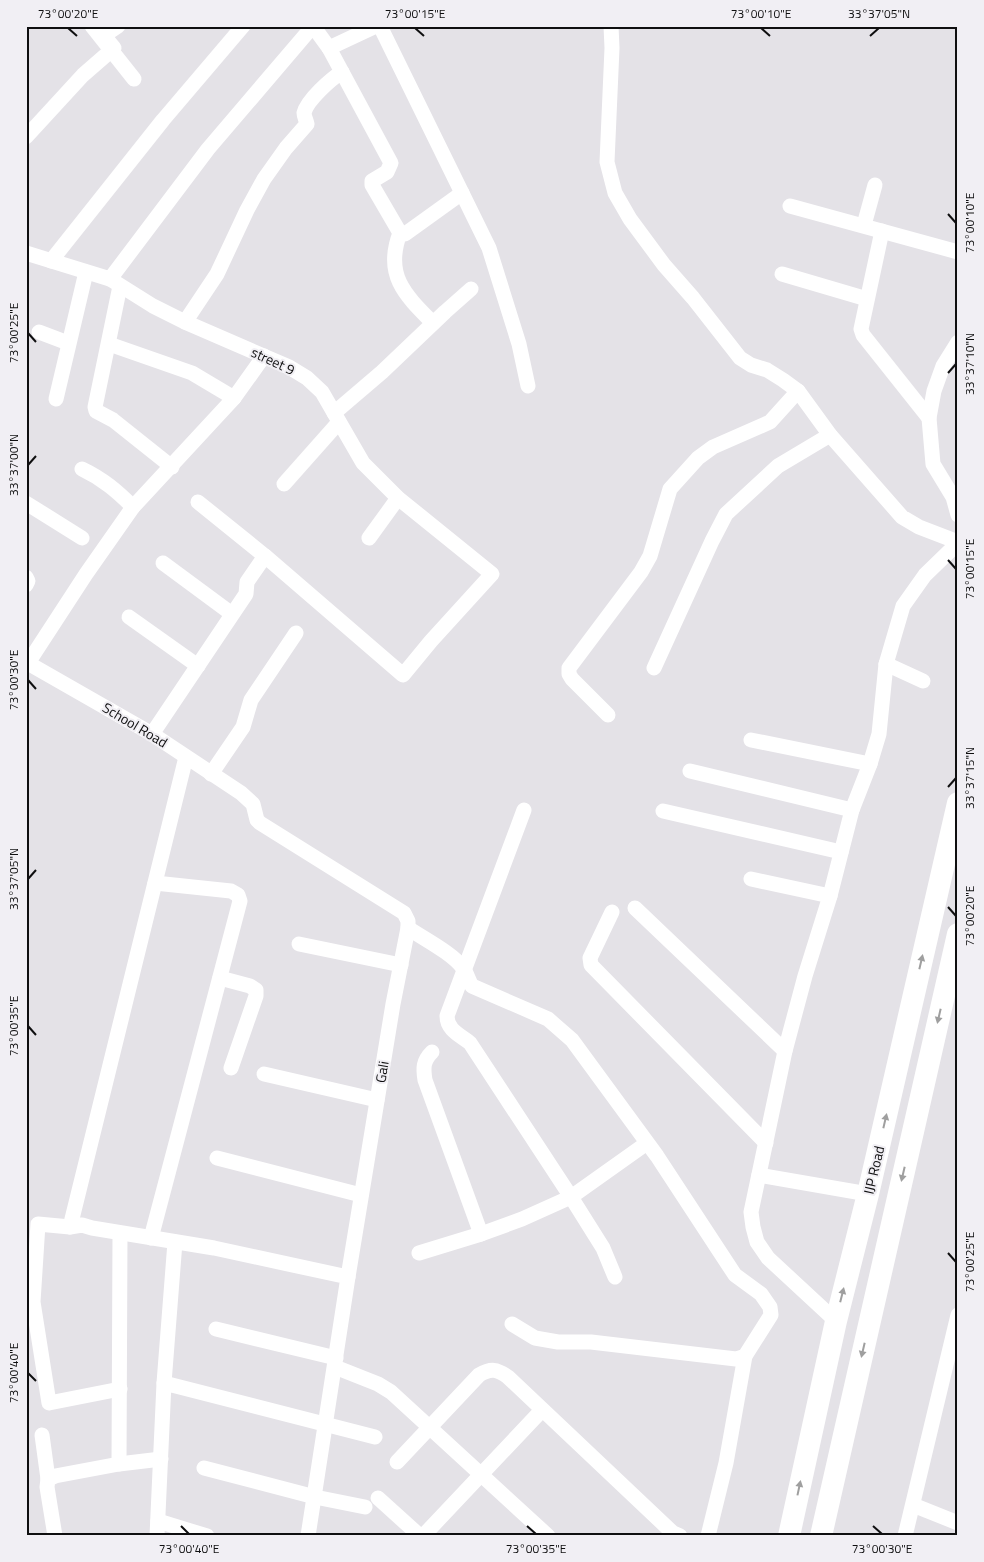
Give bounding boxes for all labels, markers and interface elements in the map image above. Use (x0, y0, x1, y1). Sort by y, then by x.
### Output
text: 73°00'20"E (38, 4, 99, 23)
text: 73°00'15"E (385, 4, 446, 23)
text: 73°00'10"E (731, 4, 792, 23)
text: 33°37'05"N (848, 4, 910, 23)
text: 73°00'10"E (960, 192, 979, 253)
text: 73°00'25"E (4, 302, 23, 363)
text: 33°37'10"N (960, 333, 979, 395)
street label: street 9 (248, 341, 299, 380)
text: 33°37'00"N (4, 434, 23, 496)
text: 73°00'15"E (960, 538, 979, 599)
text: 73°00'30"E (4, 649, 23, 710)
street label: School Road (99, 697, 172, 752)
text: 33°37'15"N (960, 747, 979, 809)
text: 33°37'05"N (4, 848, 23, 910)
text: 73°00'20"E (960, 885, 979, 946)
one-way arrow (917, 955, 925, 970)
text: 73°00'35"E (4, 995, 23, 1056)
one-way arrow (935, 1008, 943, 1023)
street label: Gali (369, 1059, 394, 1084)
one-way arrow (881, 1113, 889, 1128)
street label: IJP Road (858, 1144, 889, 1196)
one-way arrow (899, 1167, 907, 1182)
text: 73°00'25"E (960, 1231, 979, 1292)
one-way arrow (838, 1288, 846, 1303)
text: 73°00'40"E (4, 1342, 23, 1403)
one-way arrow (859, 1342, 867, 1357)
one-way arrow (795, 1481, 803, 1496)
text: 73°00'40"E (159, 1539, 220, 1558)
text: 73°00'35"E (506, 1539, 567, 1558)
text: 73°00'30"E (852, 1539, 913, 1558)

